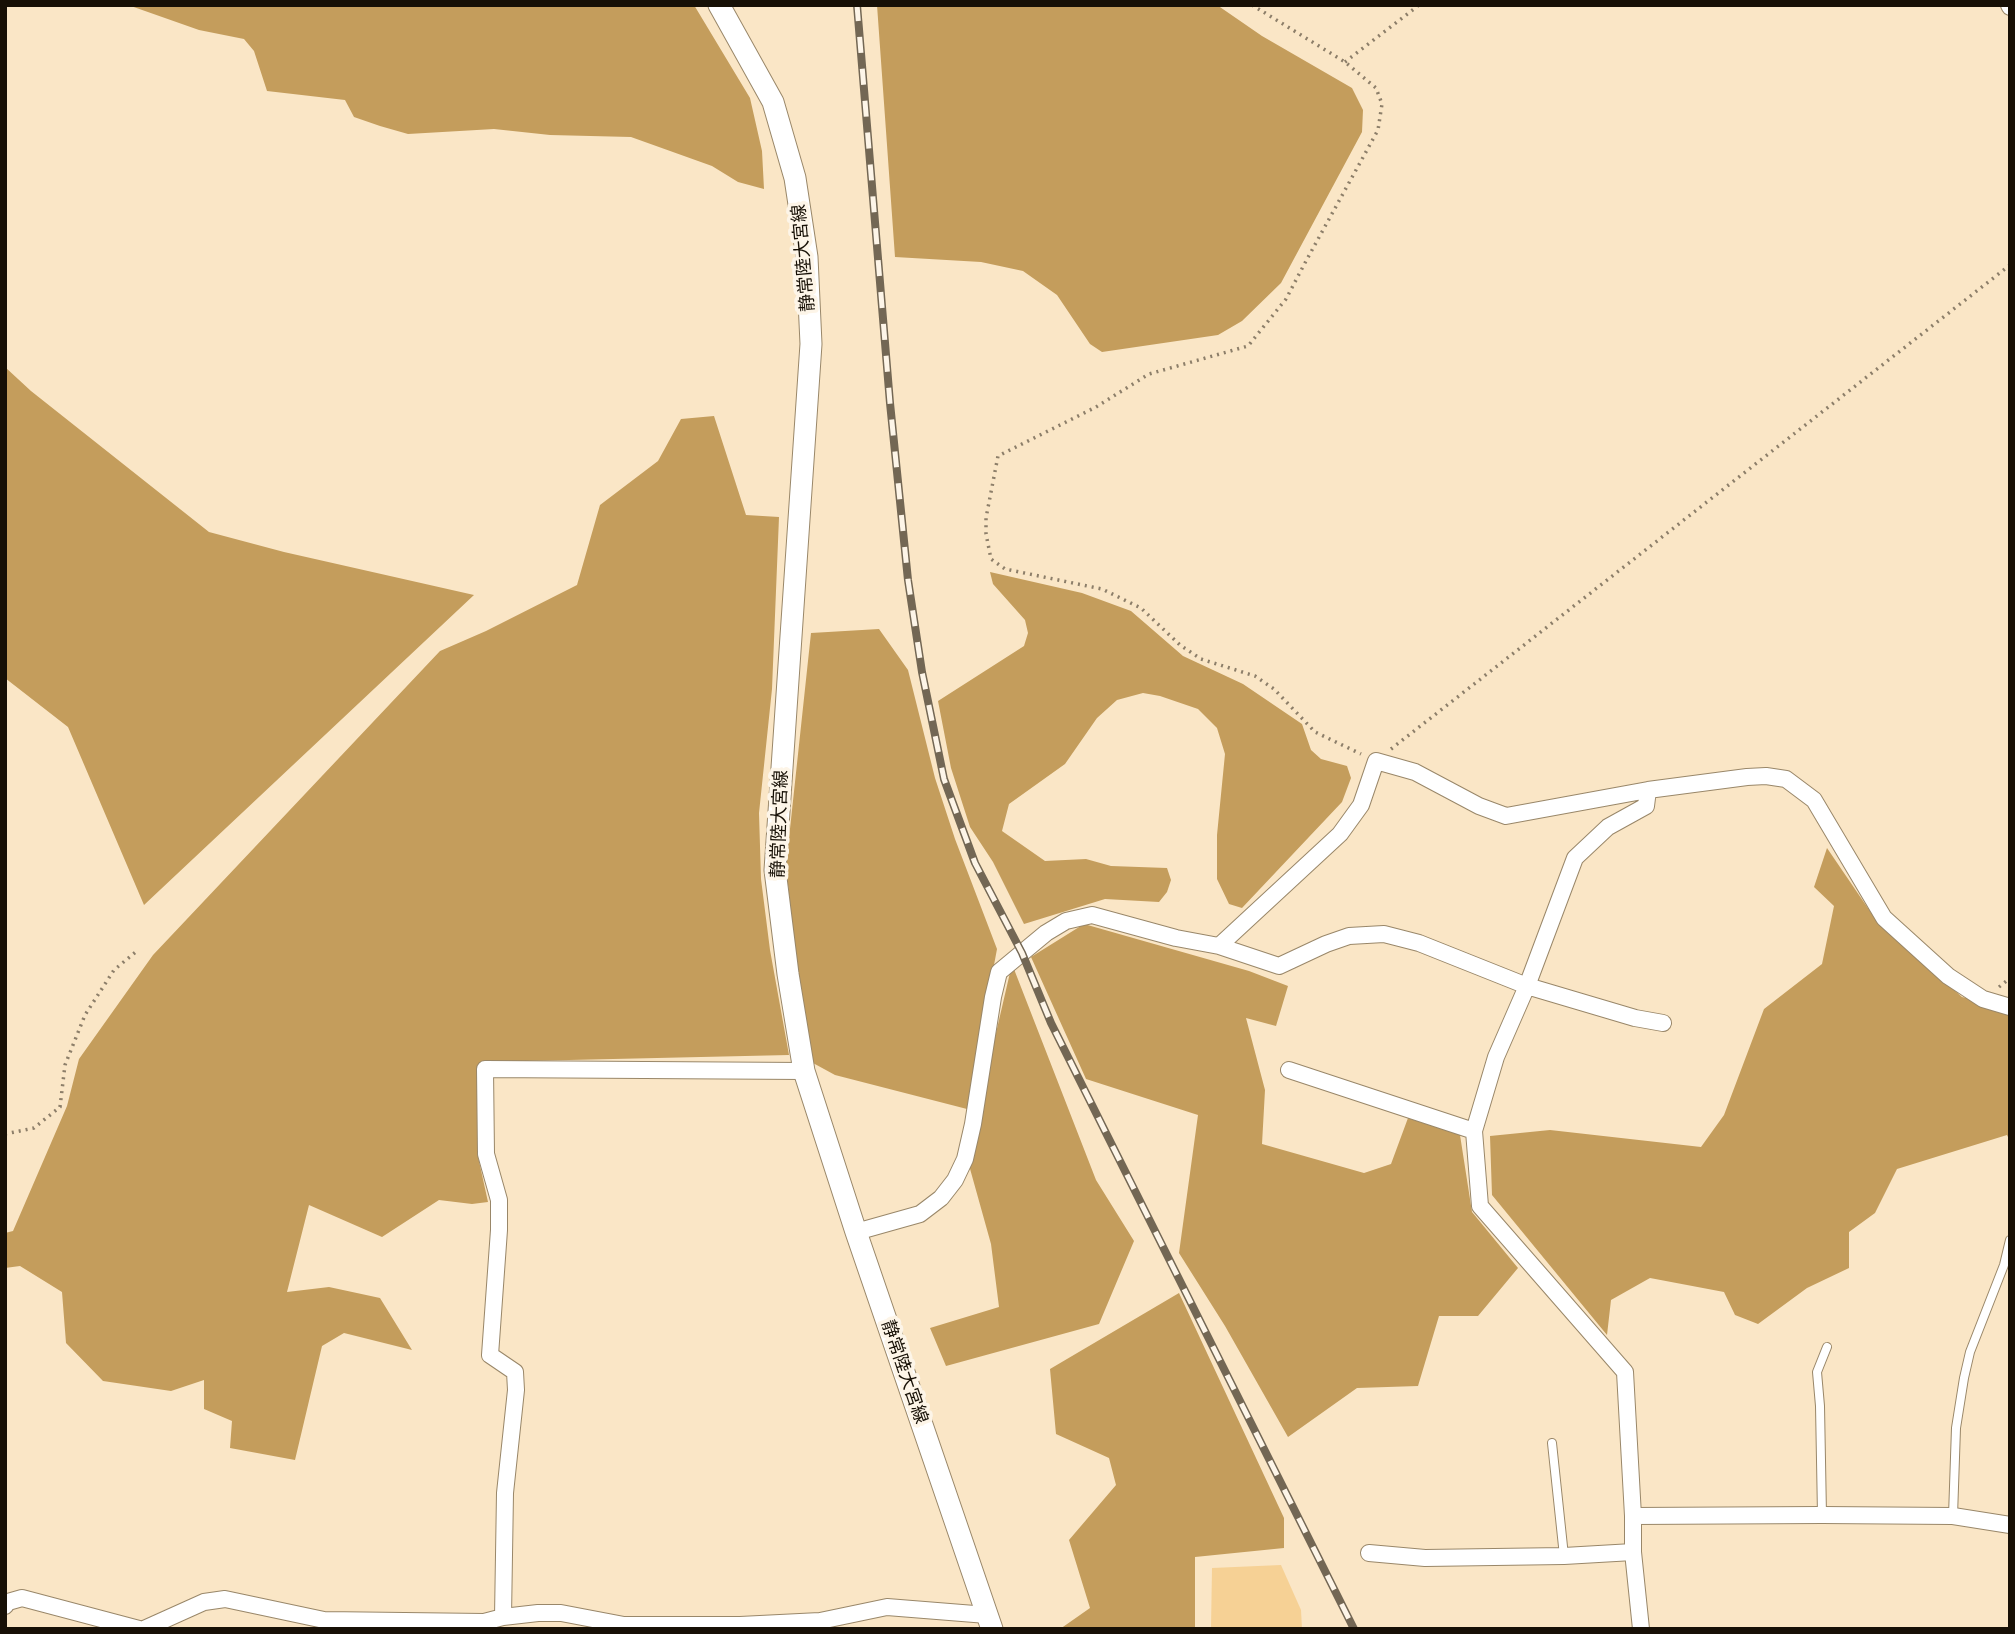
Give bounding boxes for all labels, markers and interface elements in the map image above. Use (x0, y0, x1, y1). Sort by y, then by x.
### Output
street label: 静常陸大宮線 (789, 203, 819, 313)
street label: 静常陸大宮線 (767, 770, 793, 878)
street label: 静常陸大宮線 (876, 1317, 932, 1427)

